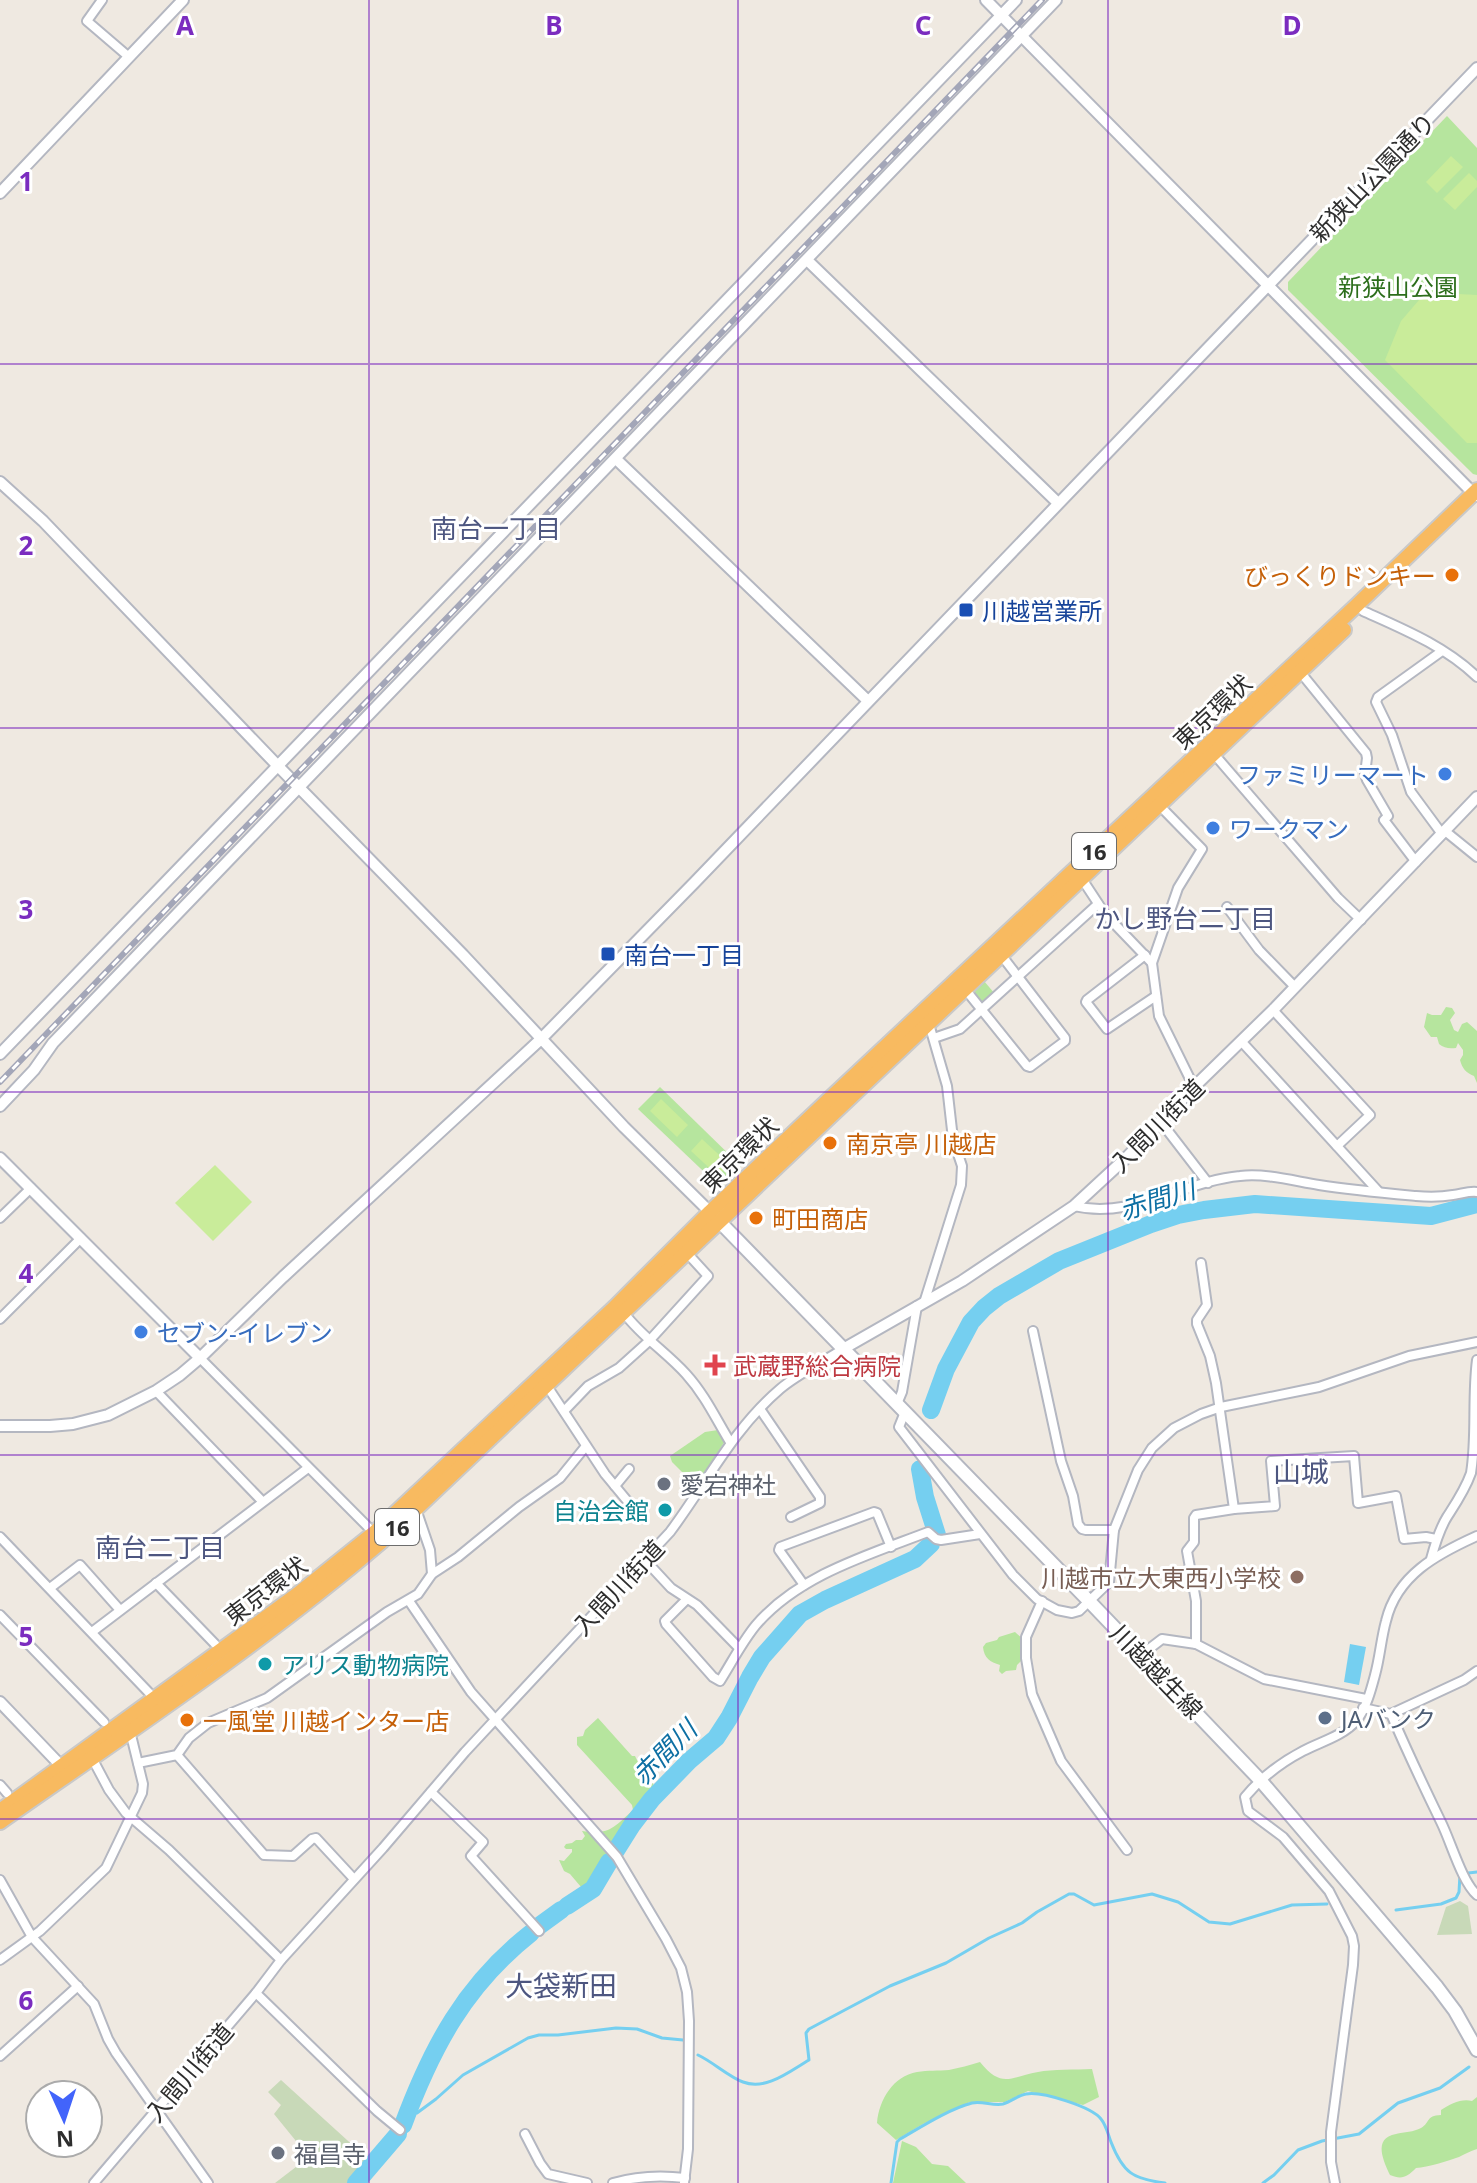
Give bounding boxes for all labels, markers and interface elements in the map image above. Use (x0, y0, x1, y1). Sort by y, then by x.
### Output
text: A (176, 7, 194, 43)
text: B (545, 7, 563, 43)
text: C (915, 7, 931, 43)
text: D (1282, 7, 1302, 43)
street label: 新狭山公園通り (1302, 105, 1442, 249)
text: 1 (19, 163, 33, 199)
park label: 新狭山公園 (1338, 270, 1458, 303)
district label: 南台一丁目 (431, 510, 561, 546)
text: 2 (19, 527, 34, 563)
place label: びっくりドンキー (1244, 559, 1436, 592)
marker: びっくりドンキー (1443, 566, 1461, 584)
place label: 川越営業所 (982, 594, 1102, 627)
marker: 川越営業所 (957, 601, 975, 619)
street label: 東京環状 (1166, 666, 1258, 756)
place label: ファミリーマート (1237, 758, 1429, 791)
marker: ファミリーマート (1436, 765, 1454, 783)
place label: ワークマン (1229, 812, 1349, 845)
marker: ワークマン (1204, 819, 1222, 837)
road number: 16 (1072, 833, 1116, 869)
text: 3 (19, 891, 33, 927)
district label: かし野台二丁目 (1094, 900, 1276, 936)
place label: 南台一丁目 (624, 938, 744, 971)
marker: 南台一丁目 (599, 945, 617, 963)
street label: 入間川街道 (1103, 1071, 1211, 1179)
street label: 東京環状 (693, 1109, 785, 1199)
place label: 南京亭 川越店 (846, 1127, 996, 1160)
marker: 南京亭 川越店 (821, 1134, 839, 1152)
water label: 赤間川 (1114, 1170, 1202, 1228)
place label: 町田商店 (772, 1202, 868, 1235)
marker: 町田商店 (747, 1209, 765, 1227)
text: 4 (19, 1255, 34, 1291)
place label: セブン-イレブン (157, 1316, 333, 1349)
marker: セブン-イレブン (132, 1323, 150, 1341)
place label: 武蔵野総合病院 (733, 1349, 901, 1382)
marker: 武蔵野総合病院 (704, 1354, 726, 1376)
district label: 山城 (1273, 1452, 1329, 1490)
place label: 愛宕神社 (680, 1468, 776, 1501)
marker: 愛宕神社 (655, 1475, 673, 1493)
place label: 自治会館 (553, 1494, 649, 1527)
marker: 自治会館 (656, 1501, 674, 1519)
road number: 16 (375, 1509, 419, 1545)
district label: 南台二丁目 (95, 1529, 225, 1565)
street label: 入間川街道 (565, 1532, 671, 1642)
street label: 東京環状 (217, 1548, 313, 1632)
place label: 川越市立大東西小学校 (1041, 1561, 1281, 1594)
marker: 川越市立大東西小学校 (1288, 1568, 1306, 1586)
street label: 川越越生線 (1103, 1616, 1211, 1726)
text: 5 (19, 1618, 33, 1654)
place label: アリス動物病院 (281, 1648, 449, 1681)
marker: アリス動物病院 (256, 1655, 274, 1673)
place label: JAバンク (1339, 1702, 1436, 1735)
place label: 一風堂 川越インター店 (203, 1704, 449, 1737)
marker: JAバンク (1316, 1709, 1334, 1727)
water label: 赤間川 (624, 1710, 706, 1792)
marker: 一風堂 川越インター店 (178, 1711, 196, 1729)
district label: 大袋新田 (505, 1966, 617, 2004)
text: 6 (19, 1982, 34, 2018)
street label: 入間川街道 (138, 2015, 240, 2129)
north arrow (24, 2079, 104, 2159)
text: N (55, 2125, 75, 2155)
place label: 福昌寺 (294, 2137, 366, 2170)
marker: 福昌寺 (269, 2144, 287, 2162)

